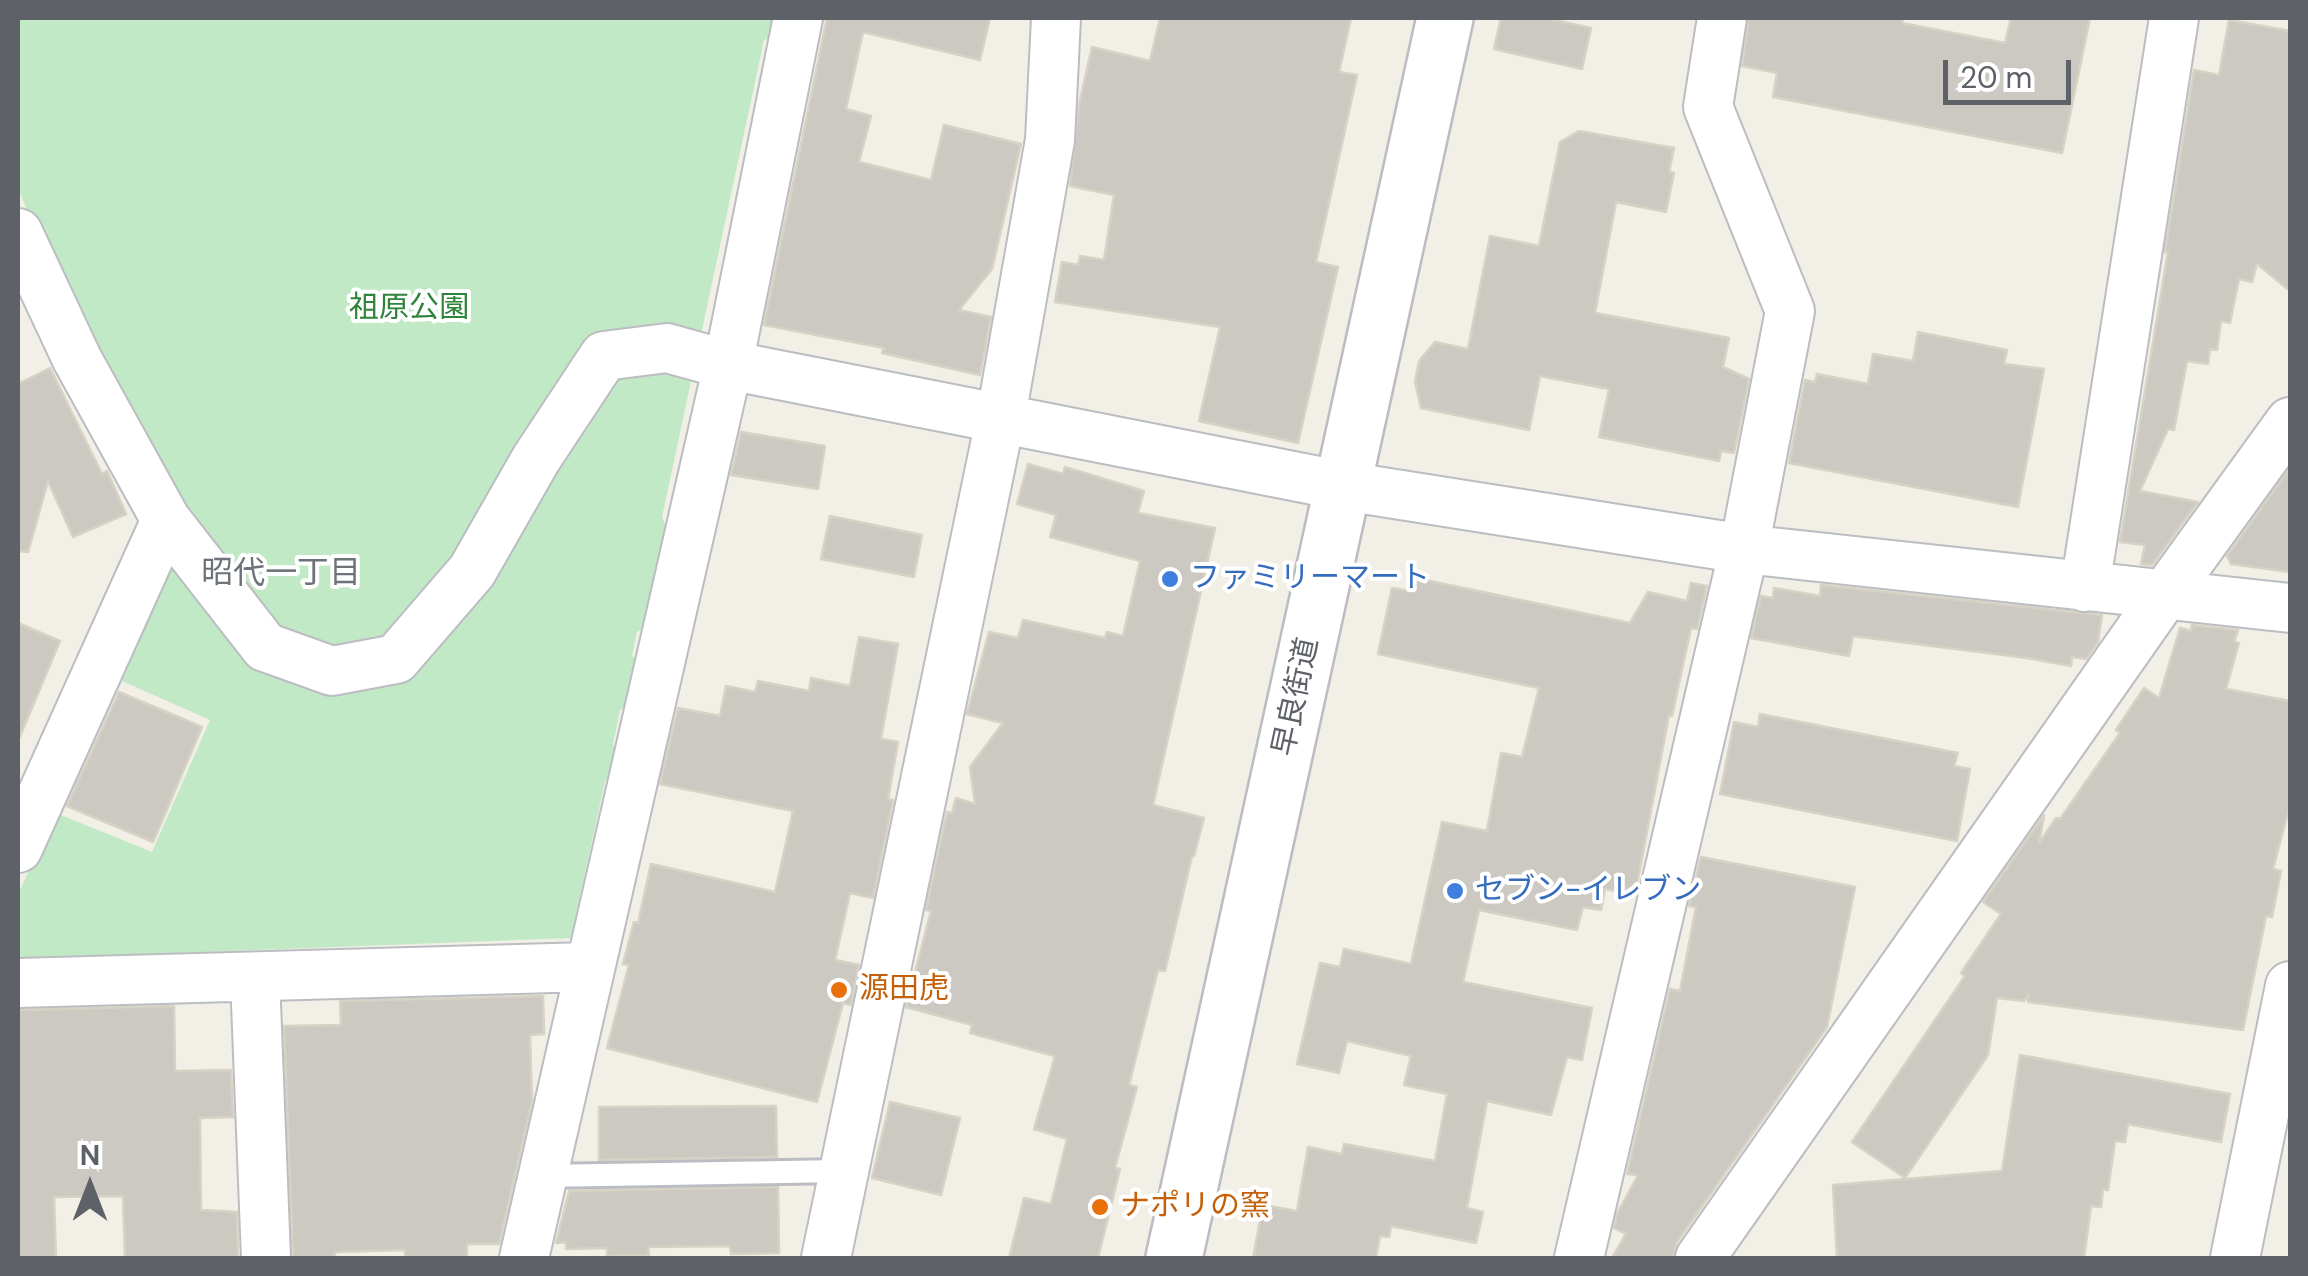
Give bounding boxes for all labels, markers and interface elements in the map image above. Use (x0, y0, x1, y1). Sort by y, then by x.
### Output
scale bar (1948, 40, 2076, 102)
text: 20 m (1960, 58, 2032, 97)
park label: 祖原公園 (349, 291, 469, 327)
district label: 昭代一丁目 (201, 556, 361, 594)
place label: ファミリーマート (1190, 561, 1430, 597)
marker: ファミリーマート (1159, 568, 1181, 590)
street label: 早良街道 (1267, 635, 1327, 759)
place label: セブン-イレブン (1475, 873, 1701, 909)
marker: セブン-イレブン (1444, 880, 1466, 902)
place label: 源田虎 (859, 972, 949, 1008)
marker: 源田虎 (828, 979, 850, 1001)
north arrow (40, 1136, 140, 1236)
text: N (80, 1137, 100, 1174)
place label: ナポリの窯 (1120, 1189, 1270, 1225)
marker: ナポリの窯 (1089, 1196, 1111, 1218)

